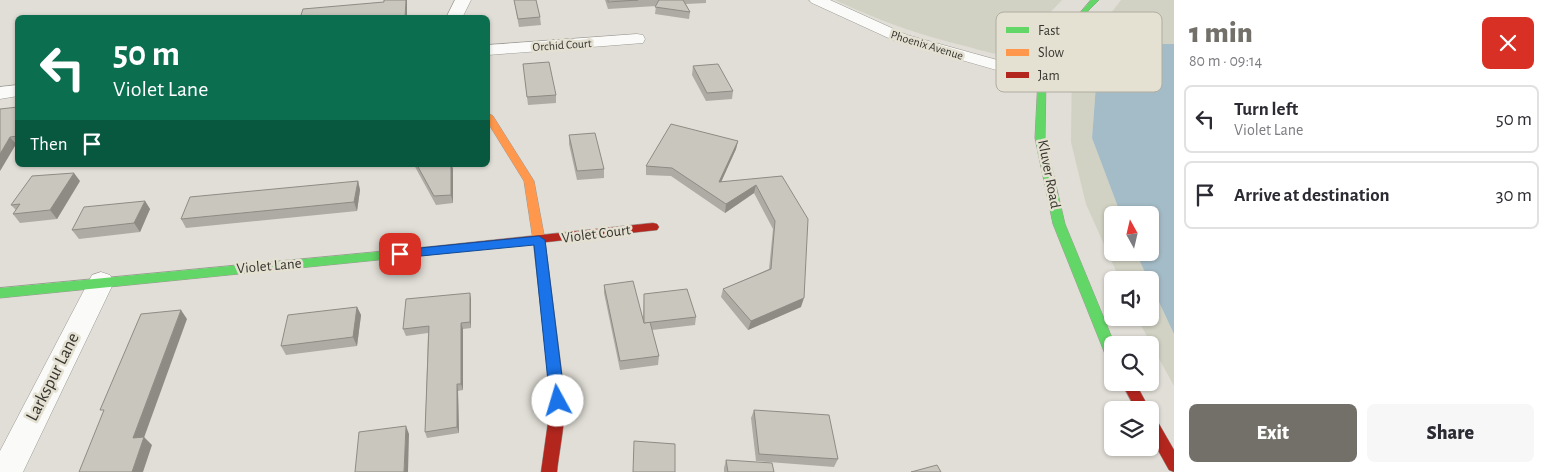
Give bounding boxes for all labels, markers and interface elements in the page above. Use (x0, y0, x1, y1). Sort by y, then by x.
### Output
legend (996, 12, 1162, 92)
button: close (1482, 17, 1534, 69)
text: 1 min (1189, 18, 1253, 48)
text: Fast (1038, 24, 1060, 38)
street label: Phoenix Avenue (889, 28, 965, 62)
icon: left (30, 35, 95, 100)
text: 50 m (113, 37, 180, 72)
street label: Orchid Court (532, 37, 592, 53)
text: Slow (1038, 46, 1065, 60)
text: 80 m · 09:14 (1189, 53, 1262, 69)
text: Jam (1038, 69, 1060, 83)
text: Violet Lane (113, 78, 208, 100)
text: Turn left (1234, 100, 1298, 119)
icon: left (1191, 105, 1219, 133)
text: 50 m (1496, 110, 1532, 129)
text: Violet Lane (1234, 122, 1303, 138)
icon: arrive (78, 130, 106, 158)
text: Then (30, 135, 68, 154)
street label: Kluver Road (1035, 138, 1063, 210)
icon: arrive (1191, 181, 1219, 209)
text: Arrive at destination (1234, 186, 1390, 205)
text: 30 m (1496, 186, 1532, 205)
north arrow (1104, 206, 1159, 261)
map controls (1104, 206, 1159, 456)
street label: Violet Court (561, 222, 632, 246)
pin (379, 233, 421, 275)
icon: arrive (386, 240, 414, 268)
street label: Violet Lane (236, 256, 302, 276)
button: sound (1104, 271, 1159, 326)
street label: Larkspur Lane (23, 330, 83, 424)
button: search (1104, 336, 1159, 391)
position arrow (531, 374, 583, 426)
button: layers (1104, 401, 1159, 456)
button: Exit (1189, 404, 1357, 462)
button: Share (1367, 404, 1534, 462)

